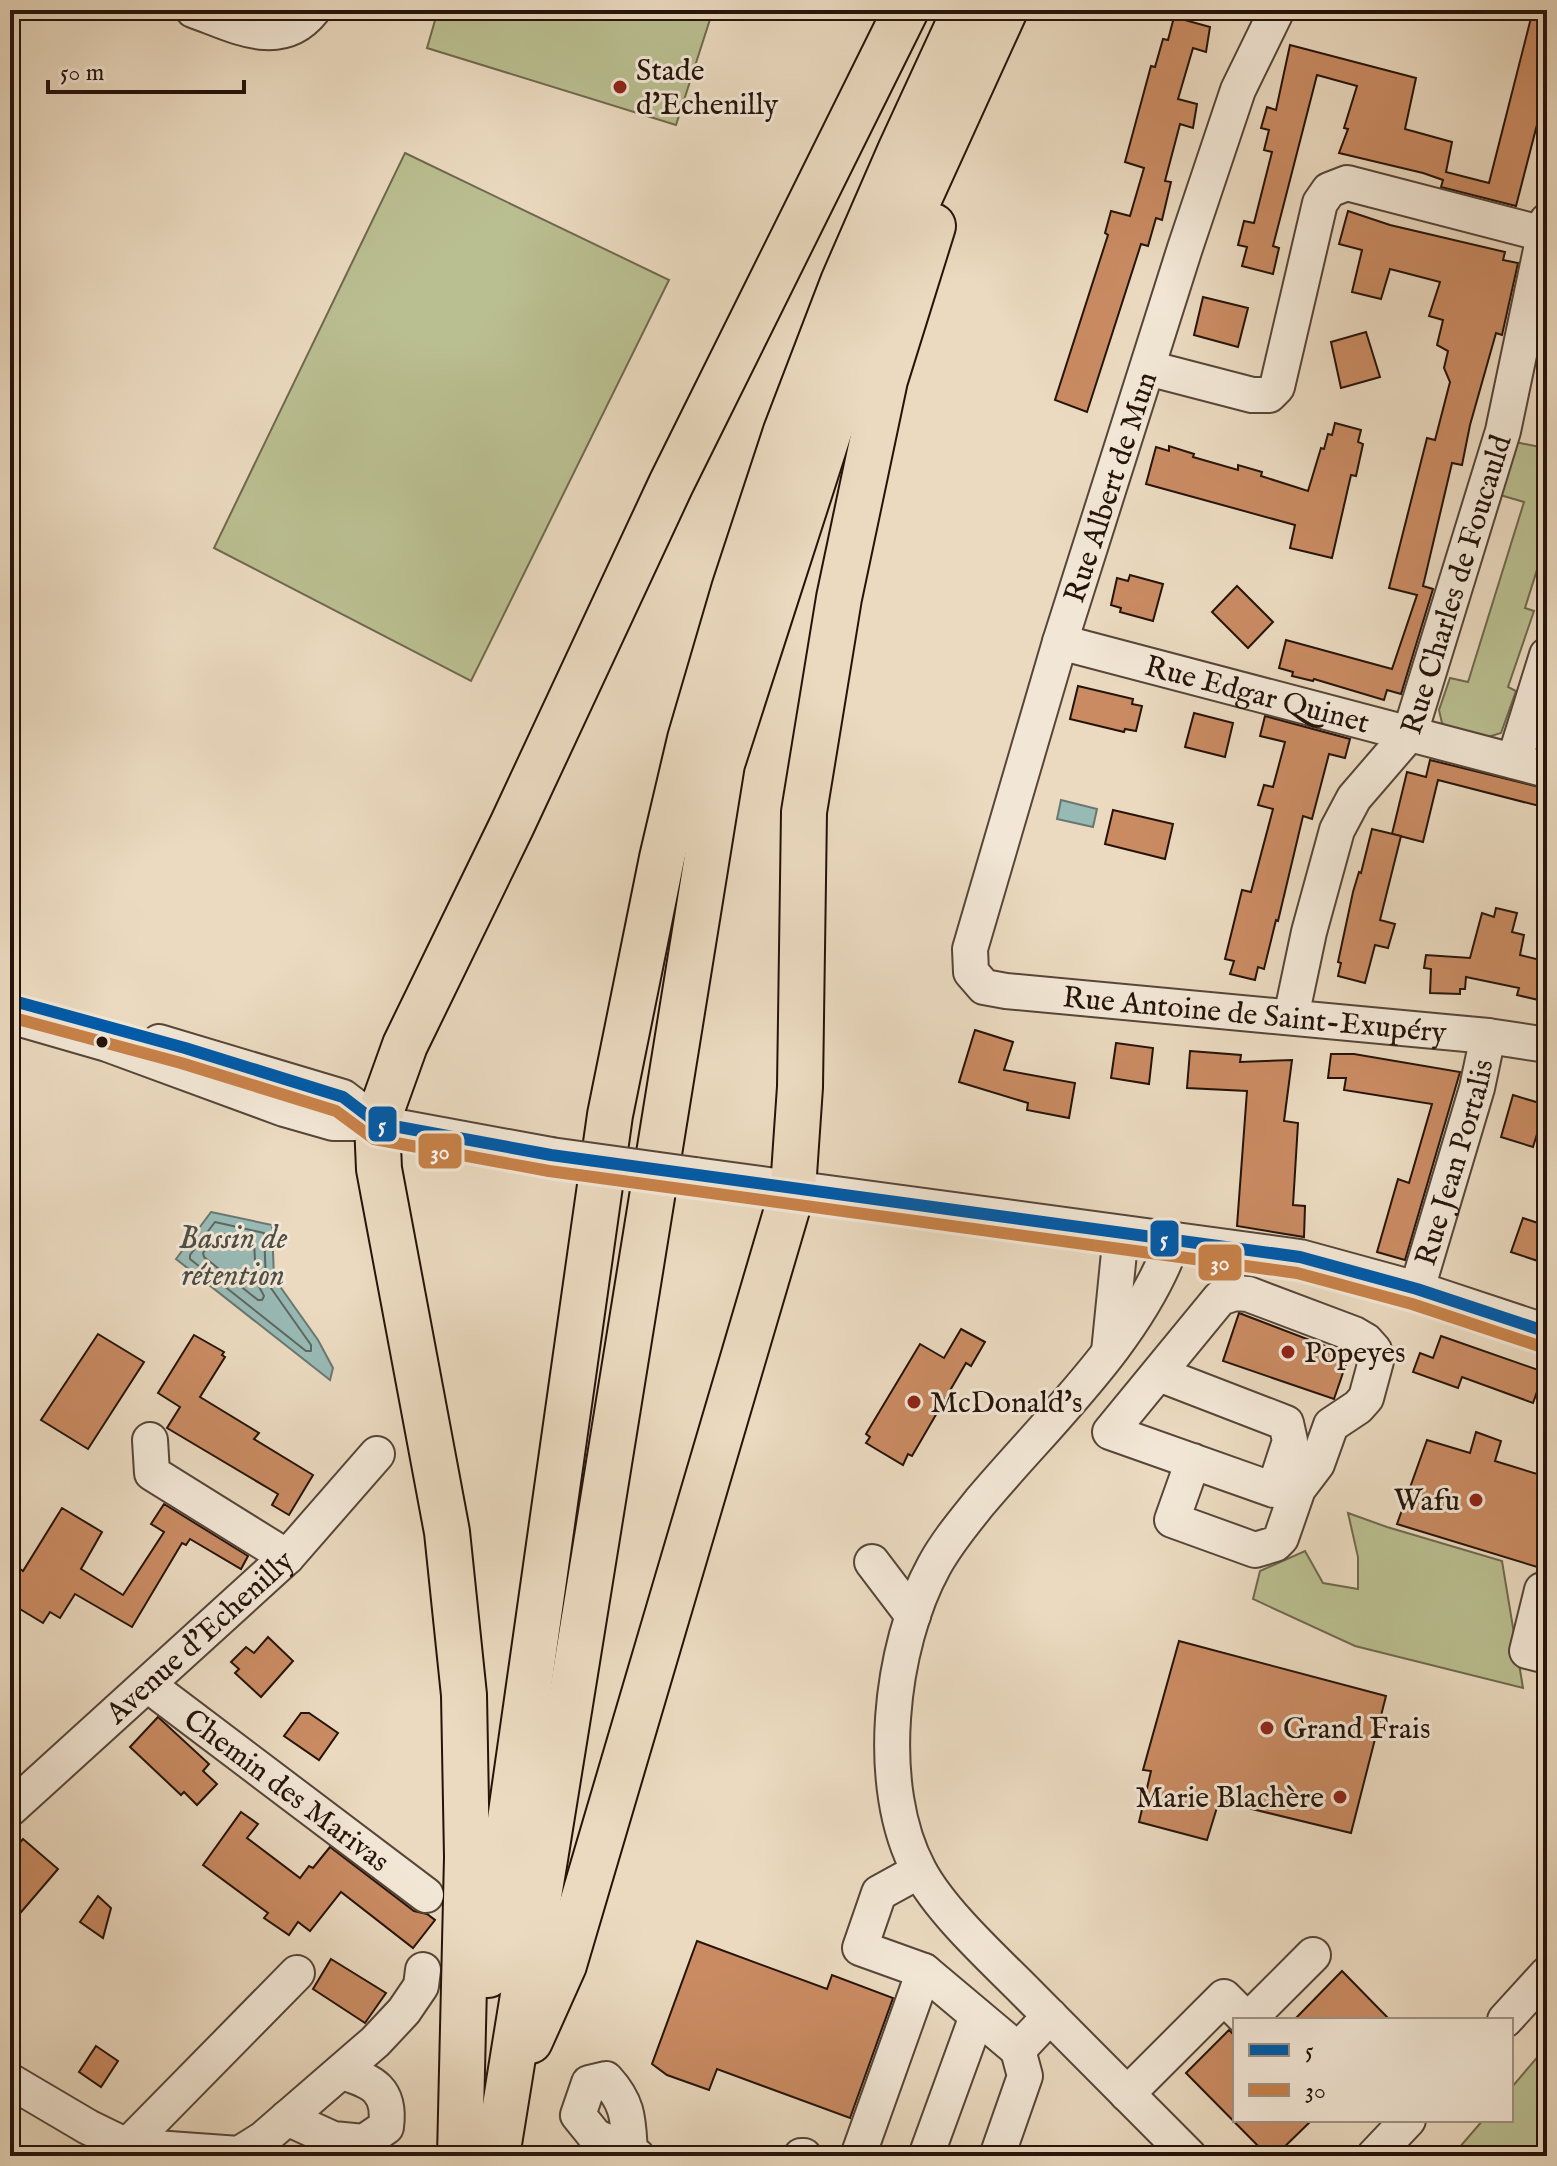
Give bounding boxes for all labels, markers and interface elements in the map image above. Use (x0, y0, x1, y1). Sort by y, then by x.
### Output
scale bar (48, 44, 244, 94)
place label: Stade d'Echenilly (636, 53, 779, 125)
text: 50 m (60, 58, 104, 89)
marker: Stade d'Echenilly (611, 78, 629, 96)
street label: Rue Albert de Mun (1057, 367, 1167, 608)
street label: Rue Charles de Foucauld (1394, 430, 1522, 739)
street label: Rue Edgar Quinet (1141, 648, 1373, 743)
street label: Rue Antoine de Saint-Exupéry (1061, 979, 1448, 1053)
unlabelled marker (94, 1034, 110, 1050)
street label: Rue Jean Portalis (1408, 1056, 1504, 1271)
line badge: 5 (367, 1105, 398, 1143)
text: 5 (378, 1112, 386, 1140)
line badge: 30 (417, 1132, 463, 1170)
text: 30 (430, 1139, 450, 1167)
water label: Bassin de rétention (178, 1219, 288, 1297)
line badge: 5 (1149, 1219, 1180, 1258)
text: 5 (1160, 1226, 1168, 1254)
line badge: 30 (1197, 1243, 1243, 1282)
text: 30 (1210, 1250, 1230, 1278)
place label: Popeyes (1304, 1335, 1406, 1373)
marker: Popeyes (1279, 1343, 1297, 1361)
place label: McDonald's (930, 1385, 1083, 1423)
marker: McDonald's (905, 1393, 923, 1411)
place label: Wafu (1394, 1483, 1460, 1521)
marker: Wafu (1467, 1491, 1485, 1509)
street label: Avenue d'Echenilly (98, 1543, 303, 1734)
street label: Chemin des Marivas (175, 1701, 396, 1882)
place label: Grand Frais (1283, 1711, 1431, 1749)
marker: Grand Frais (1258, 1719, 1276, 1737)
place label: Marie Blachère (1135, 1780, 1324, 1818)
marker: Marie Blachère (1331, 1788, 1349, 1806)
legend (1233, 2018, 1513, 2122)
text: 5 (1305, 2036, 1314, 2067)
text: 30 (1305, 2076, 1326, 2107)

